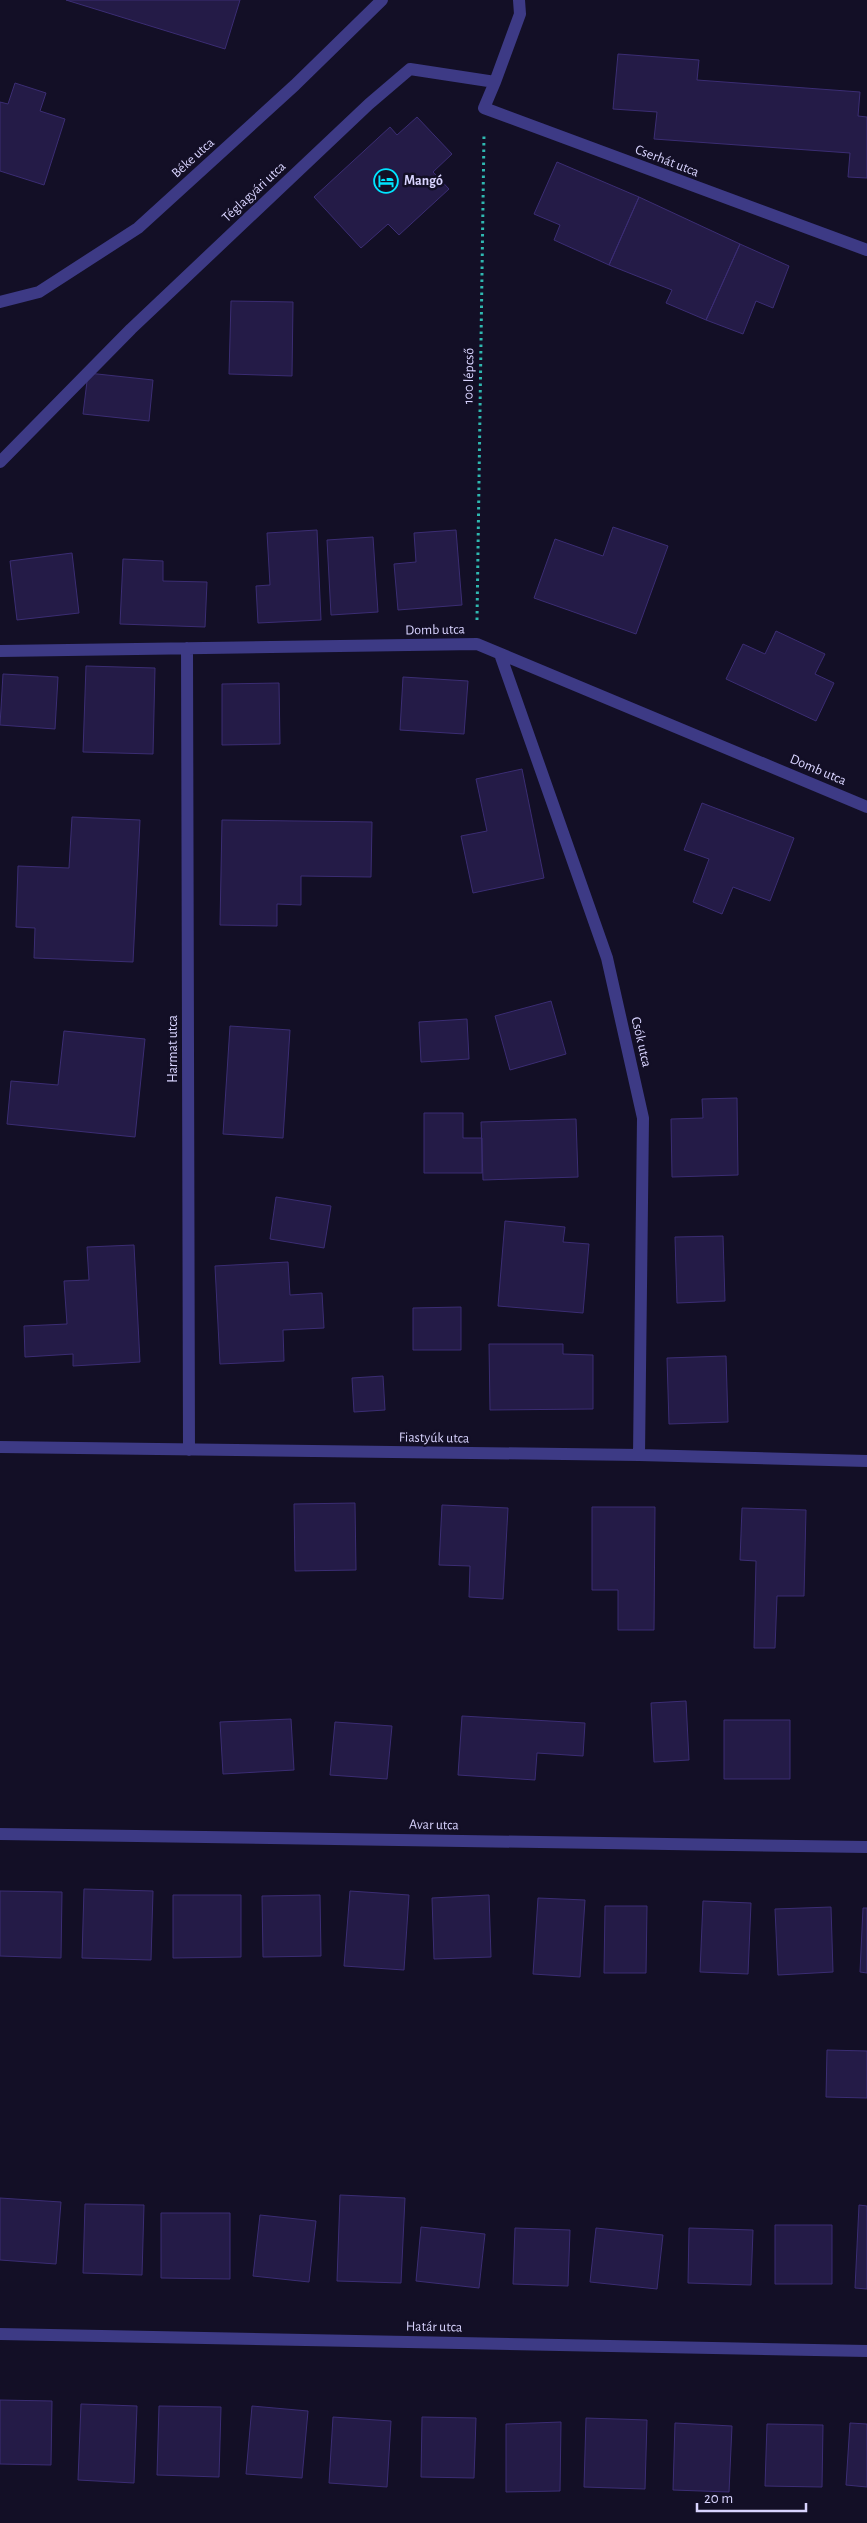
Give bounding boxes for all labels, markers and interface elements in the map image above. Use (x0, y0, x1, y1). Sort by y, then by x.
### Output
street label: Béke utca (169, 135, 217, 181)
street label: Cserhát utca (633, 142, 701, 180)
street label: Téglagyári utca (220, 159, 289, 225)
hotel icon: Mangó (373, 168, 399, 194)
place label: Mangó (404, 174, 443, 188)
street label: 100 lépcső (462, 348, 476, 404)
street label: Domb utca (405, 622, 465, 638)
street label: Domb utca (788, 752, 849, 788)
street label: Harmat utca (166, 1015, 180, 1083)
street label: Csók utca (628, 1016, 654, 1069)
street label: Fiastyúk utca (399, 1430, 470, 1446)
street label: Avar utca (409, 1818, 460, 1832)
street label: Határ utca (406, 2320, 463, 2335)
scale bar (697, 2480, 806, 2512)
text: 20 m (704, 2491, 733, 2506)

